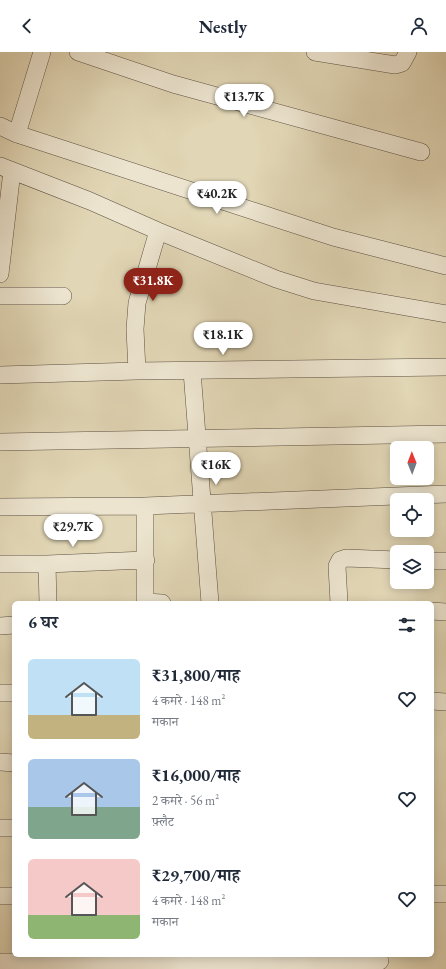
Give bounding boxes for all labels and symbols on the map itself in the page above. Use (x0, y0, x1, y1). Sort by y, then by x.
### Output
pin: ₹13.7K (211, 84, 277, 118)
pin: ₹40.2K (184, 181, 250, 215)
pin: ₹31.8K (120, 268, 186, 302)
pin: ₹18.1K (190, 322, 256, 356)
north arrow (390, 441, 434, 485)
pin: ₹16K (192, 452, 240, 486)
pin: ₹29.7K (40, 514, 106, 548)

